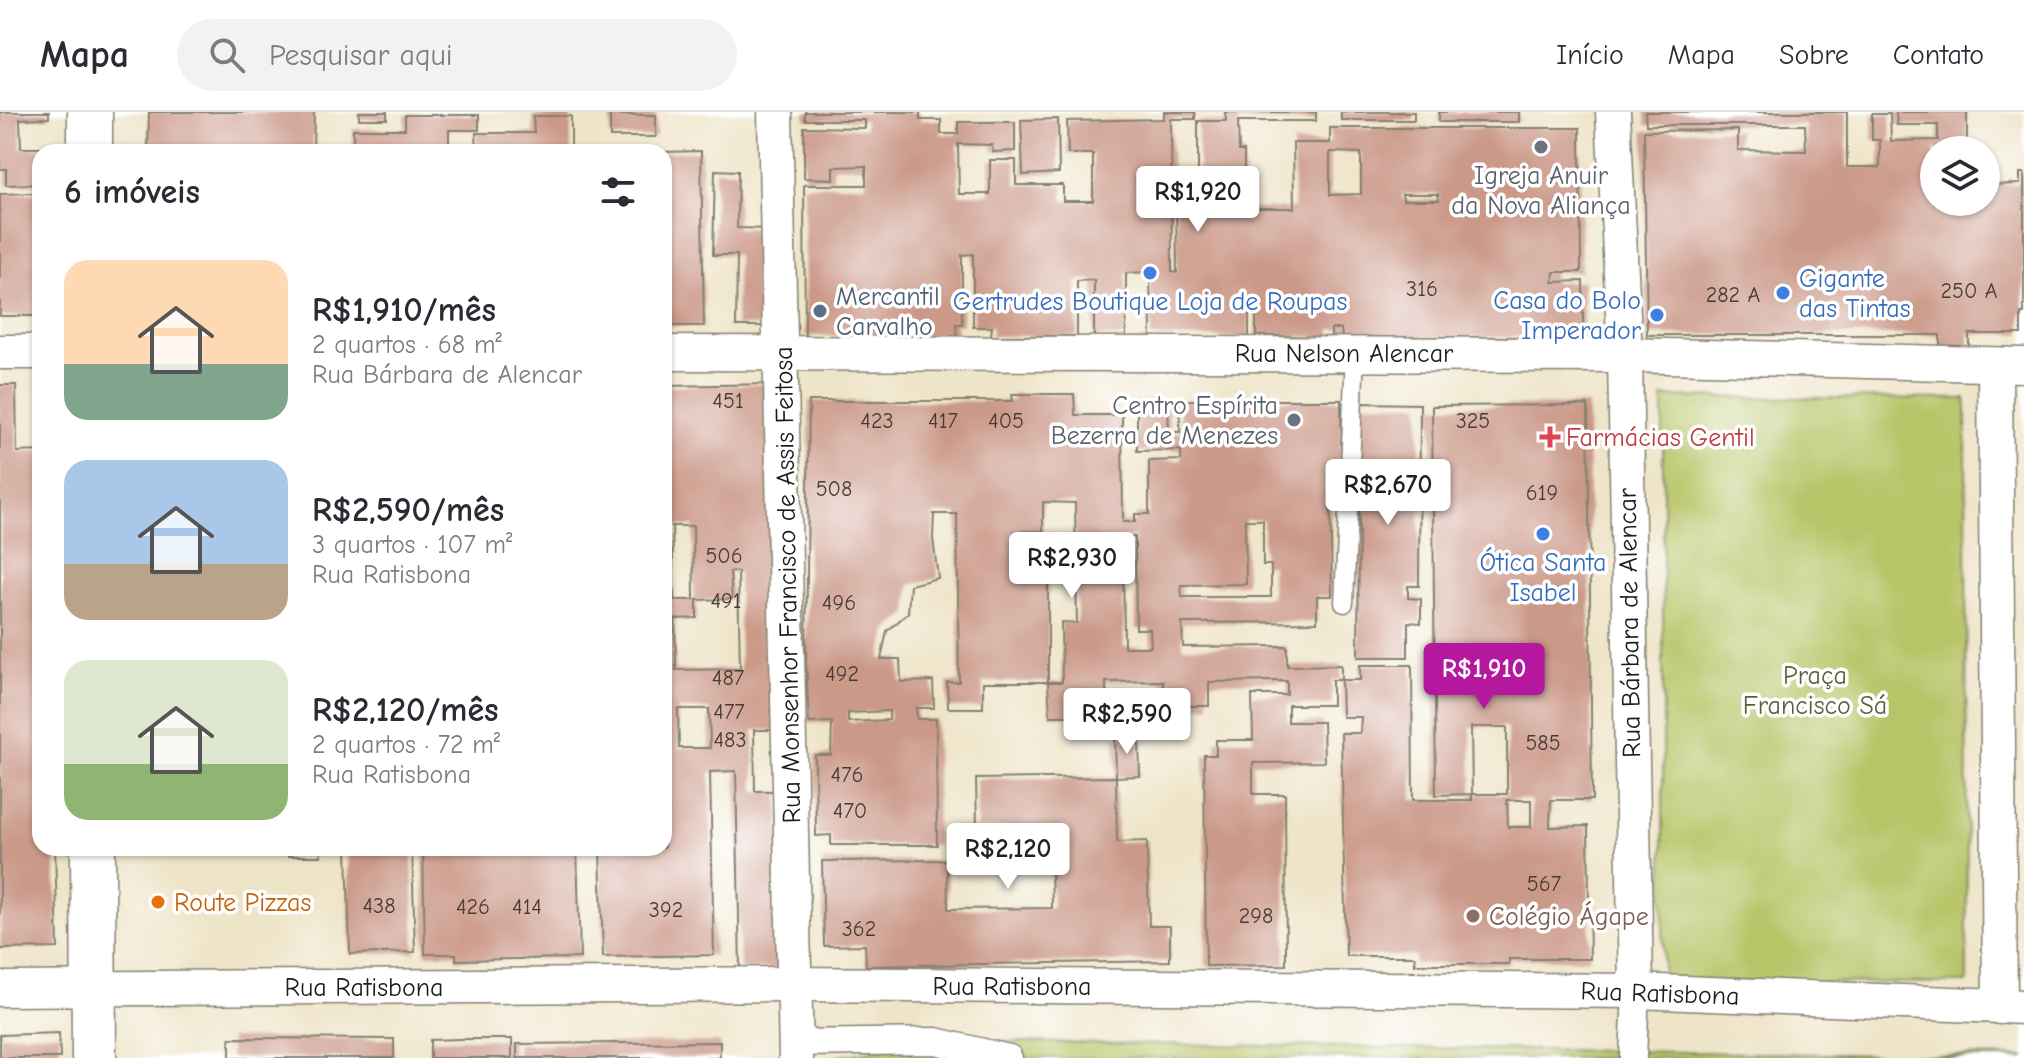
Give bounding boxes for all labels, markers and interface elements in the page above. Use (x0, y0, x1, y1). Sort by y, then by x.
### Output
search box (177, 19, 737, 91)
text: Mapa (40, 33, 129, 77)
icon: search (205, 33, 249, 77)
text: Pesquisar aqui (269, 38, 453, 73)
text: Início (1556, 39, 1624, 71)
text: Mapa (1668, 39, 1735, 71)
text: Sobre (1779, 39, 1849, 71)
text: Contato (1893, 39, 1984, 71)
map controls (1920, 136, 2000, 216)
button: layers (1920, 136, 2000, 216)
marker: Igreja Anuir da Nova Aliança (1532, 138, 1550, 156)
place label: Igreja Anuir da Nova Aliança (1451, 161, 1631, 221)
pin: R$1,920 (1124, 166, 1272, 234)
icon: filters (596, 170, 640, 214)
text: 6 imóveis (64, 172, 200, 212)
text: R$1,920 (1154, 177, 1242, 207)
marker: Gertrudes Boutique Loja de Roupas (1141, 264, 1159, 282)
place label: Gigante das Tintas (1799, 264, 1910, 324)
house number: 316 (1406, 276, 1438, 302)
house number: 250 A (1941, 278, 1998, 304)
place label: Mercantil Carvalho (836, 282, 940, 342)
house number: 282 A (1706, 282, 1760, 308)
marker: Gigante das Tintas (1774, 284, 1792, 302)
place label: Casa do Bolo Imperador (1493, 286, 1642, 346)
place label: Gertrudes Boutique Loja de Roupas (953, 287, 1347, 317)
text: R$1,910/mês (312, 290, 496, 330)
icon: home (128, 292, 224, 388)
marker: Mercantil Carvalho (811, 302, 829, 320)
marker: Casa do Bolo Imperador (1648, 306, 1666, 324)
text: 2 quartos · 68 m² (312, 330, 502, 360)
street label: Rua Nelson Alencar (1235, 339, 1454, 369)
street label: Rua Monsenhor Francisco de Assis Feitosa (769, 346, 807, 824)
text: Rua Bárbara de Alencar (312, 360, 582, 390)
house number: 451 (712, 388, 744, 414)
place label: Centro Espírita Bezerra de Menezes (1051, 391, 1278, 451)
house number: 423 (860, 408, 894, 434)
house number: 417 (928, 408, 958, 434)
house number: 405 (988, 408, 1024, 434)
house number: 325 (1456, 408, 1490, 434)
marker: Centro Espírita Bezerra de Menezes (1285, 411, 1303, 429)
place label: Farmácias Gentil (1566, 423, 1755, 453)
marker: Farmácias Gentil (1541, 428, 1559, 446)
pin: R$2,670 (1314, 459, 1462, 527)
text: R$2,670 (1344, 470, 1432, 500)
house number: 508 (816, 476, 852, 502)
house number: 619 (1526, 480, 1558, 506)
street label: Rua Bárbara de Alencar (1613, 487, 1647, 758)
text: R$2,590/mês (312, 490, 504, 530)
icon: home (128, 492, 224, 588)
marker: Ótica Santa Isabel (1534, 525, 1552, 543)
text: 3 quartos · 107 m² (312, 530, 512, 560)
pin: R$2,930 (998, 532, 1146, 600)
house number: 506 (705, 543, 743, 569)
text: R$2,930 (1027, 543, 1117, 573)
place label: Ótica Santa Isabel (1480, 547, 1606, 608)
text: Rua Ratisbona (312, 560, 471, 590)
house number: 491 (710, 588, 742, 614)
house number: 496 (822, 590, 856, 616)
pin: R$1,910 (1410, 643, 1558, 711)
text: R$1,910 (1442, 654, 1526, 684)
house number: 492 (825, 661, 859, 687)
park label: Praça Francisco Sá (1743, 661, 1887, 721)
house number: 487 (712, 665, 745, 691)
pin: R$2,590 (1053, 688, 1201, 756)
text: R$2,120/mês (312, 690, 499, 730)
icon: home (128, 692, 224, 788)
house number: 477 (713, 699, 745, 725)
text: R$2,590 (1081, 699, 1173, 729)
house number: 483 (713, 727, 747, 753)
text: 2 quartos · 72 m² (312, 730, 500, 760)
house number: 585 (1525, 730, 1561, 756)
text: Rua Ratisbona (312, 760, 471, 790)
house number: 476 (831, 762, 863, 788)
house number: 470 (833, 798, 867, 824)
pin: R$2,120 (934, 823, 1082, 891)
text: R$2,120 (965, 834, 1051, 864)
house number: 567 (1527, 871, 1562, 897)
place label: Route Pizzas (174, 888, 311, 918)
marker: Route Pizzas (149, 893, 167, 911)
house number: 438 (362, 893, 396, 919)
house number: 426 (456, 894, 490, 920)
house number: 414 (512, 894, 542, 920)
house number: 392 (649, 897, 683, 923)
place label: Colégio Ágape (1489, 901, 1649, 932)
house number: 298 (1239, 903, 1273, 929)
marker: Colégio Ágape (1464, 907, 1482, 925)
house number: 362 (842, 916, 876, 942)
street label: Rua Ratisbona (932, 972, 1092, 1002)
street label: Rua Ratisbona (284, 973, 444, 1003)
street label: Rua Ratisbona (1580, 976, 1740, 1012)

